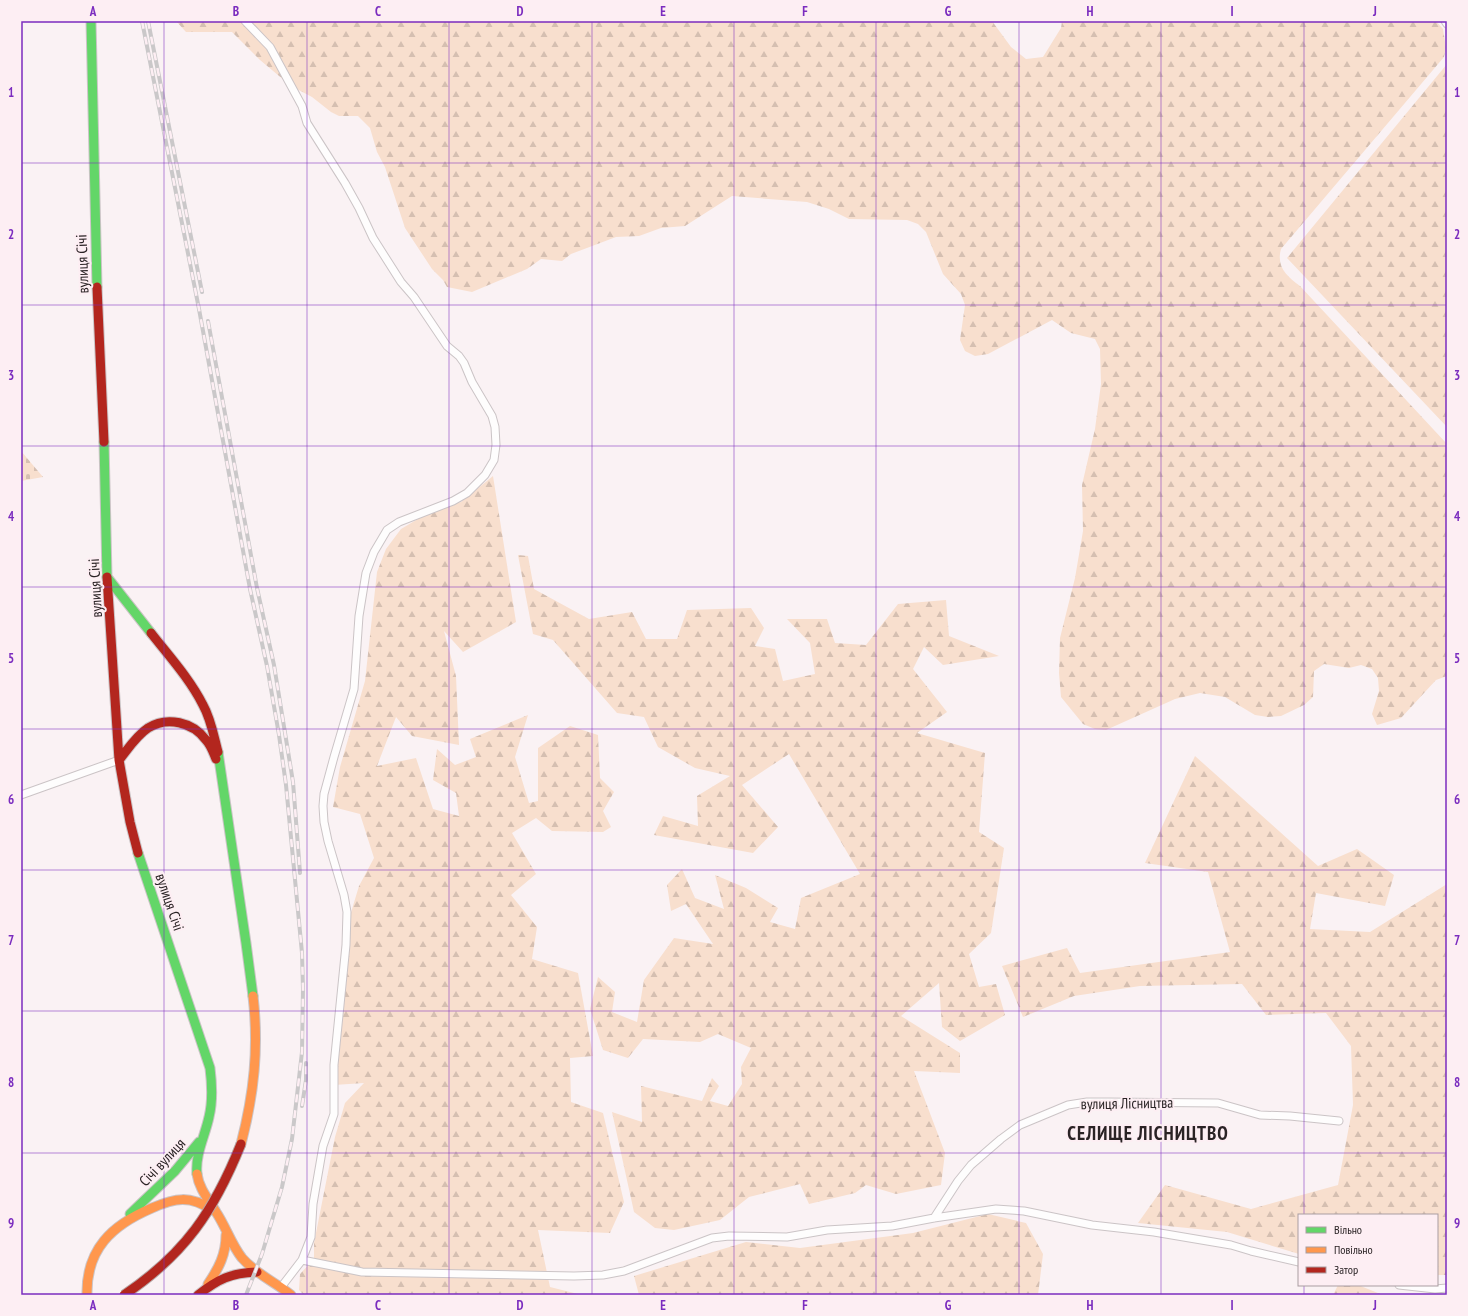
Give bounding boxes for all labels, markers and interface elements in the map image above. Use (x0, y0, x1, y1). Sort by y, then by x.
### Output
text: A (89, 3, 97, 20)
text: B (233, 3, 239, 20)
text: C (375, 3, 381, 20)
text: D (517, 3, 524, 20)
text: E (660, 3, 666, 20)
text: F (802, 3, 808, 20)
text: G (945, 3, 952, 20)
text: H (1087, 3, 1094, 20)
text: I (1230, 3, 1234, 20)
text: J (1372, 3, 1377, 20)
text: 1 (8, 84, 14, 101)
text: 1 (1454, 84, 1460, 101)
text: 2 (8, 226, 14, 243)
text: 2 (1454, 226, 1460, 243)
street label: вулиця Січі (71, 234, 93, 294)
text: 3 (8, 367, 14, 384)
text: 3 (1454, 367, 1460, 384)
text: 4 (8, 508, 15, 525)
text: 4 (1454, 508, 1461, 525)
street label: вулиця Січі (84, 558, 106, 618)
text: 5 (8, 650, 14, 667)
text: 5 (1454, 650, 1460, 667)
text: 6 (8, 791, 14, 808)
text: 6 (1454, 791, 1460, 808)
street label: вулиця Січі (151, 871, 189, 933)
text: 7 (8, 932, 14, 949)
text: 7 (1454, 932, 1460, 949)
text: 8 (8, 1074, 14, 1091)
text: 8 (1454, 1074, 1460, 1091)
street label: вулиця Лісництва (1081, 1093, 1173, 1113)
district label: СЕЛИЩЕ ЛІСНИЦТВО (1067, 1121, 1229, 1145)
street label: Січі вулиця (135, 1134, 189, 1190)
legend (1298, 1214, 1438, 1286)
text: 9 (8, 1215, 14, 1232)
text: 9 (1454, 1215, 1460, 1232)
text: Вільно (1334, 1222, 1362, 1237)
text: Повільно (1334, 1242, 1373, 1257)
text: Затор (1334, 1262, 1358, 1277)
text: A (89, 1297, 97, 1314)
text: B (233, 1297, 239, 1314)
text: C (375, 1297, 381, 1314)
text: D (517, 1297, 524, 1314)
text: E (660, 1297, 666, 1314)
text: F (802, 1297, 808, 1314)
text: G (945, 1297, 952, 1314)
text: H (1087, 1297, 1094, 1314)
text: I (1230, 1297, 1234, 1314)
text: J (1372, 1297, 1377, 1314)

